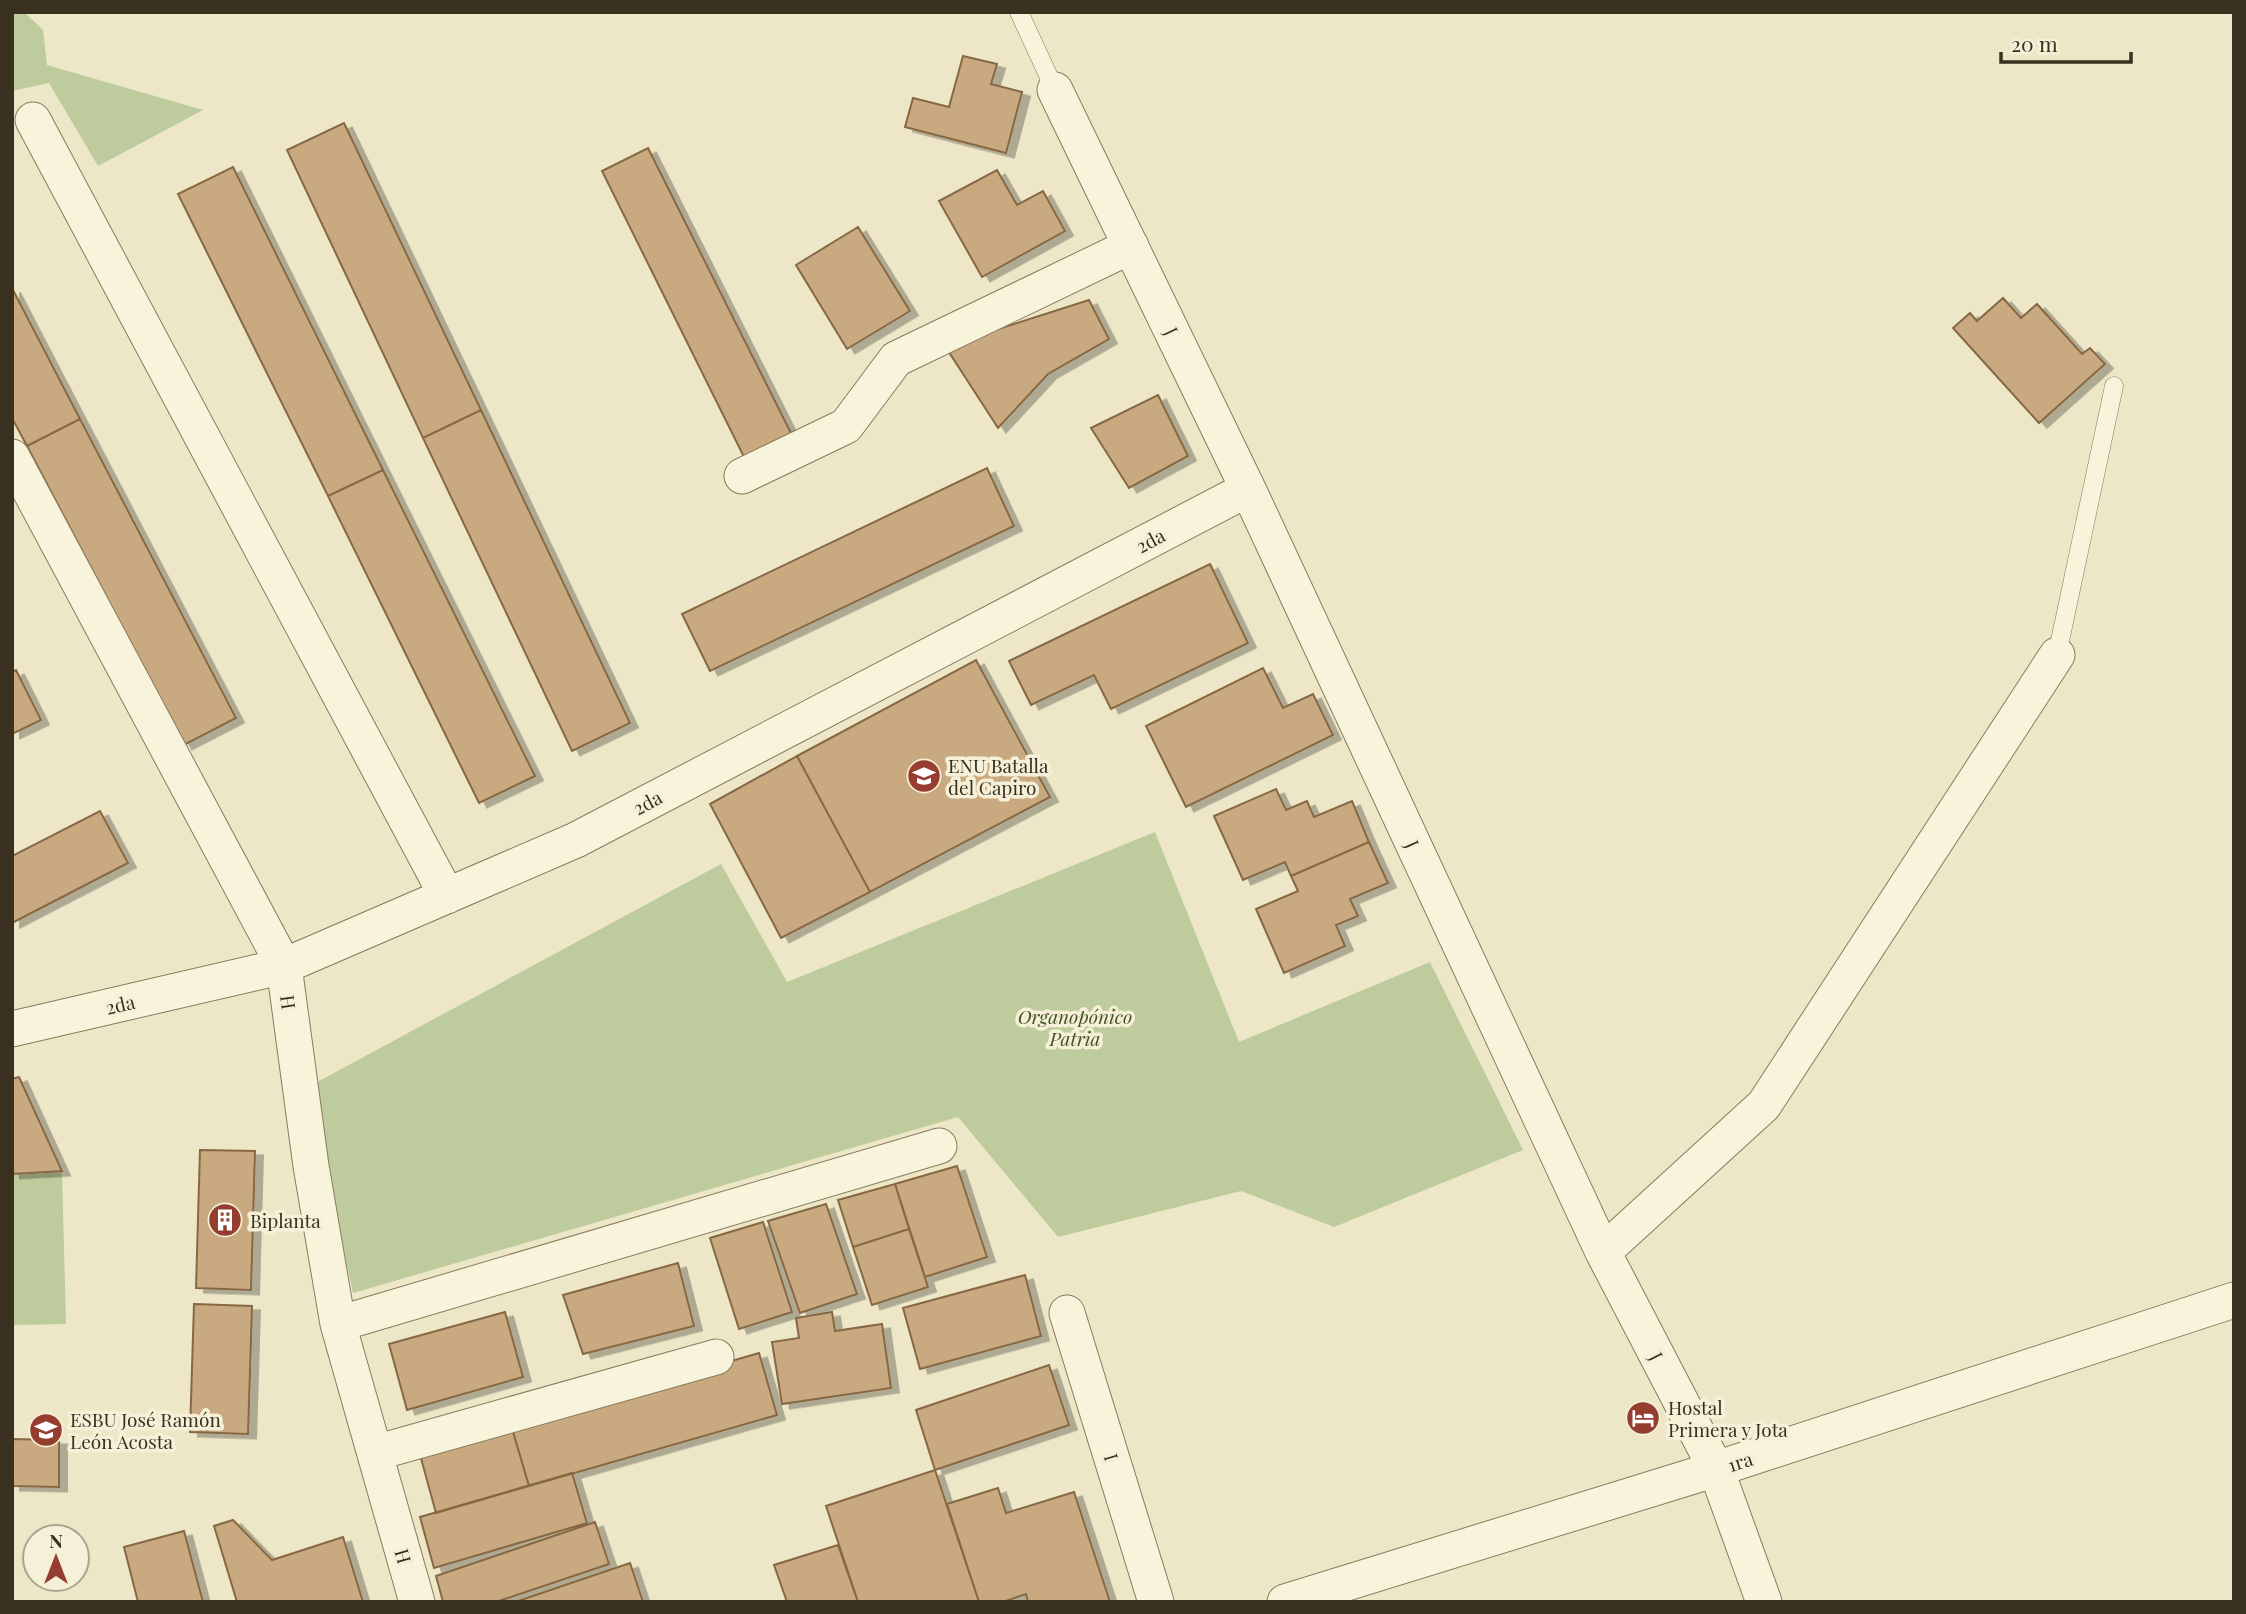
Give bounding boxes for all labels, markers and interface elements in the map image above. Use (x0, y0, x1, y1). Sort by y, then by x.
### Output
scale bar (2001, 21, 2130, 65)
text: 20 m (2011, 29, 2058, 57)
street label: J (1159, 322, 1185, 339)
street label: 2da (1131, 521, 1170, 558)
place label: ENU Batalla del Capiro (948, 752, 1049, 800)
school or university icon: ENU Batalla del Capiro (905, 757, 943, 795)
street label: 2da (628, 783, 667, 820)
street label: J (1399, 835, 1426, 852)
street label: 2da (103, 988, 138, 1020)
street label: H (275, 993, 303, 1011)
park label: Organopónico Patria (1018, 1003, 1132, 1051)
building icon: Biplanta (206, 1201, 244, 1239)
place label: Biplanta (250, 1207, 321, 1233)
street label: J (1644, 1346, 1670, 1365)
place label: Hostal Primera y Jota (1668, 1394, 1788, 1442)
hotel icon: Hostal Primera y Jota (1624, 1399, 1662, 1437)
place label: ESBU José Ramón León Acosta (70, 1406, 221, 1454)
school or university icon: ESBU José Ramón León Acosta (27, 1411, 65, 1449)
street label: 1ra (1724, 1445, 1756, 1477)
street label: I (1099, 1450, 1125, 1464)
north arrow (21, 1523, 91, 1593)
text: N (49, 1527, 63, 1553)
street label: H (390, 1546, 418, 1566)

